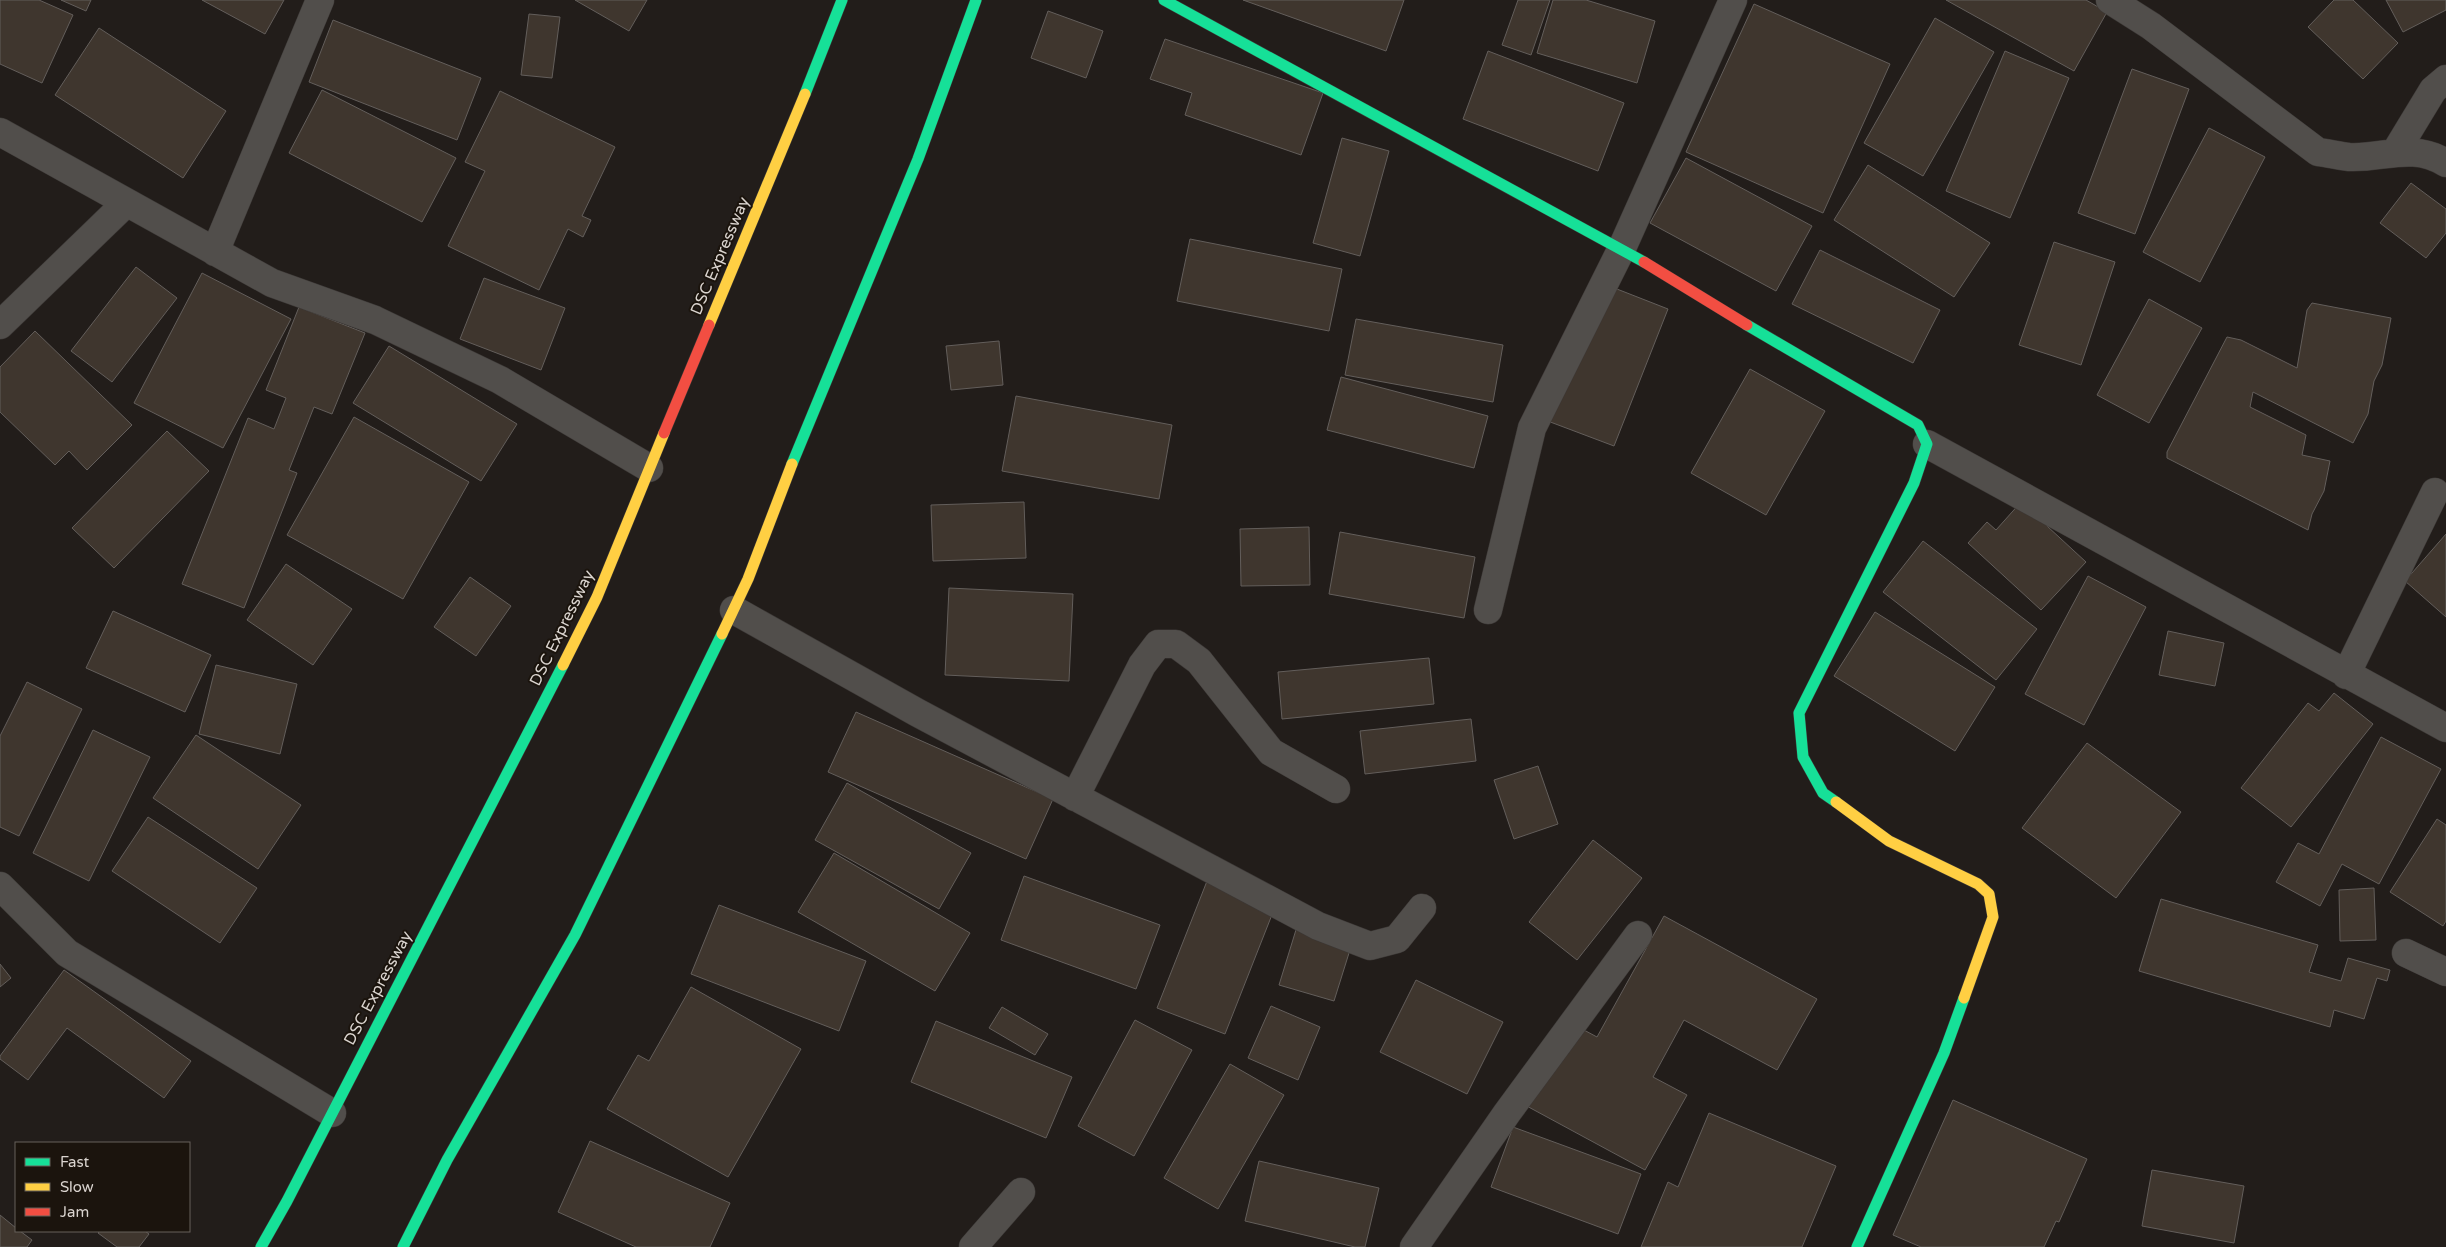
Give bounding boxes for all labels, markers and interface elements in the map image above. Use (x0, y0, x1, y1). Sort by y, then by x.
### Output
street label: DSC Expressway (686, 194, 754, 318)
street label: DSC Expressway (525, 566, 599, 689)
street label: DSC Expressway (340, 927, 417, 1048)
legend (15, 1142, 190, 1232)
text: Fast (60, 1153, 90, 1171)
text: Slow (60, 1178, 94, 1196)
text: Jam (60, 1203, 89, 1221)

